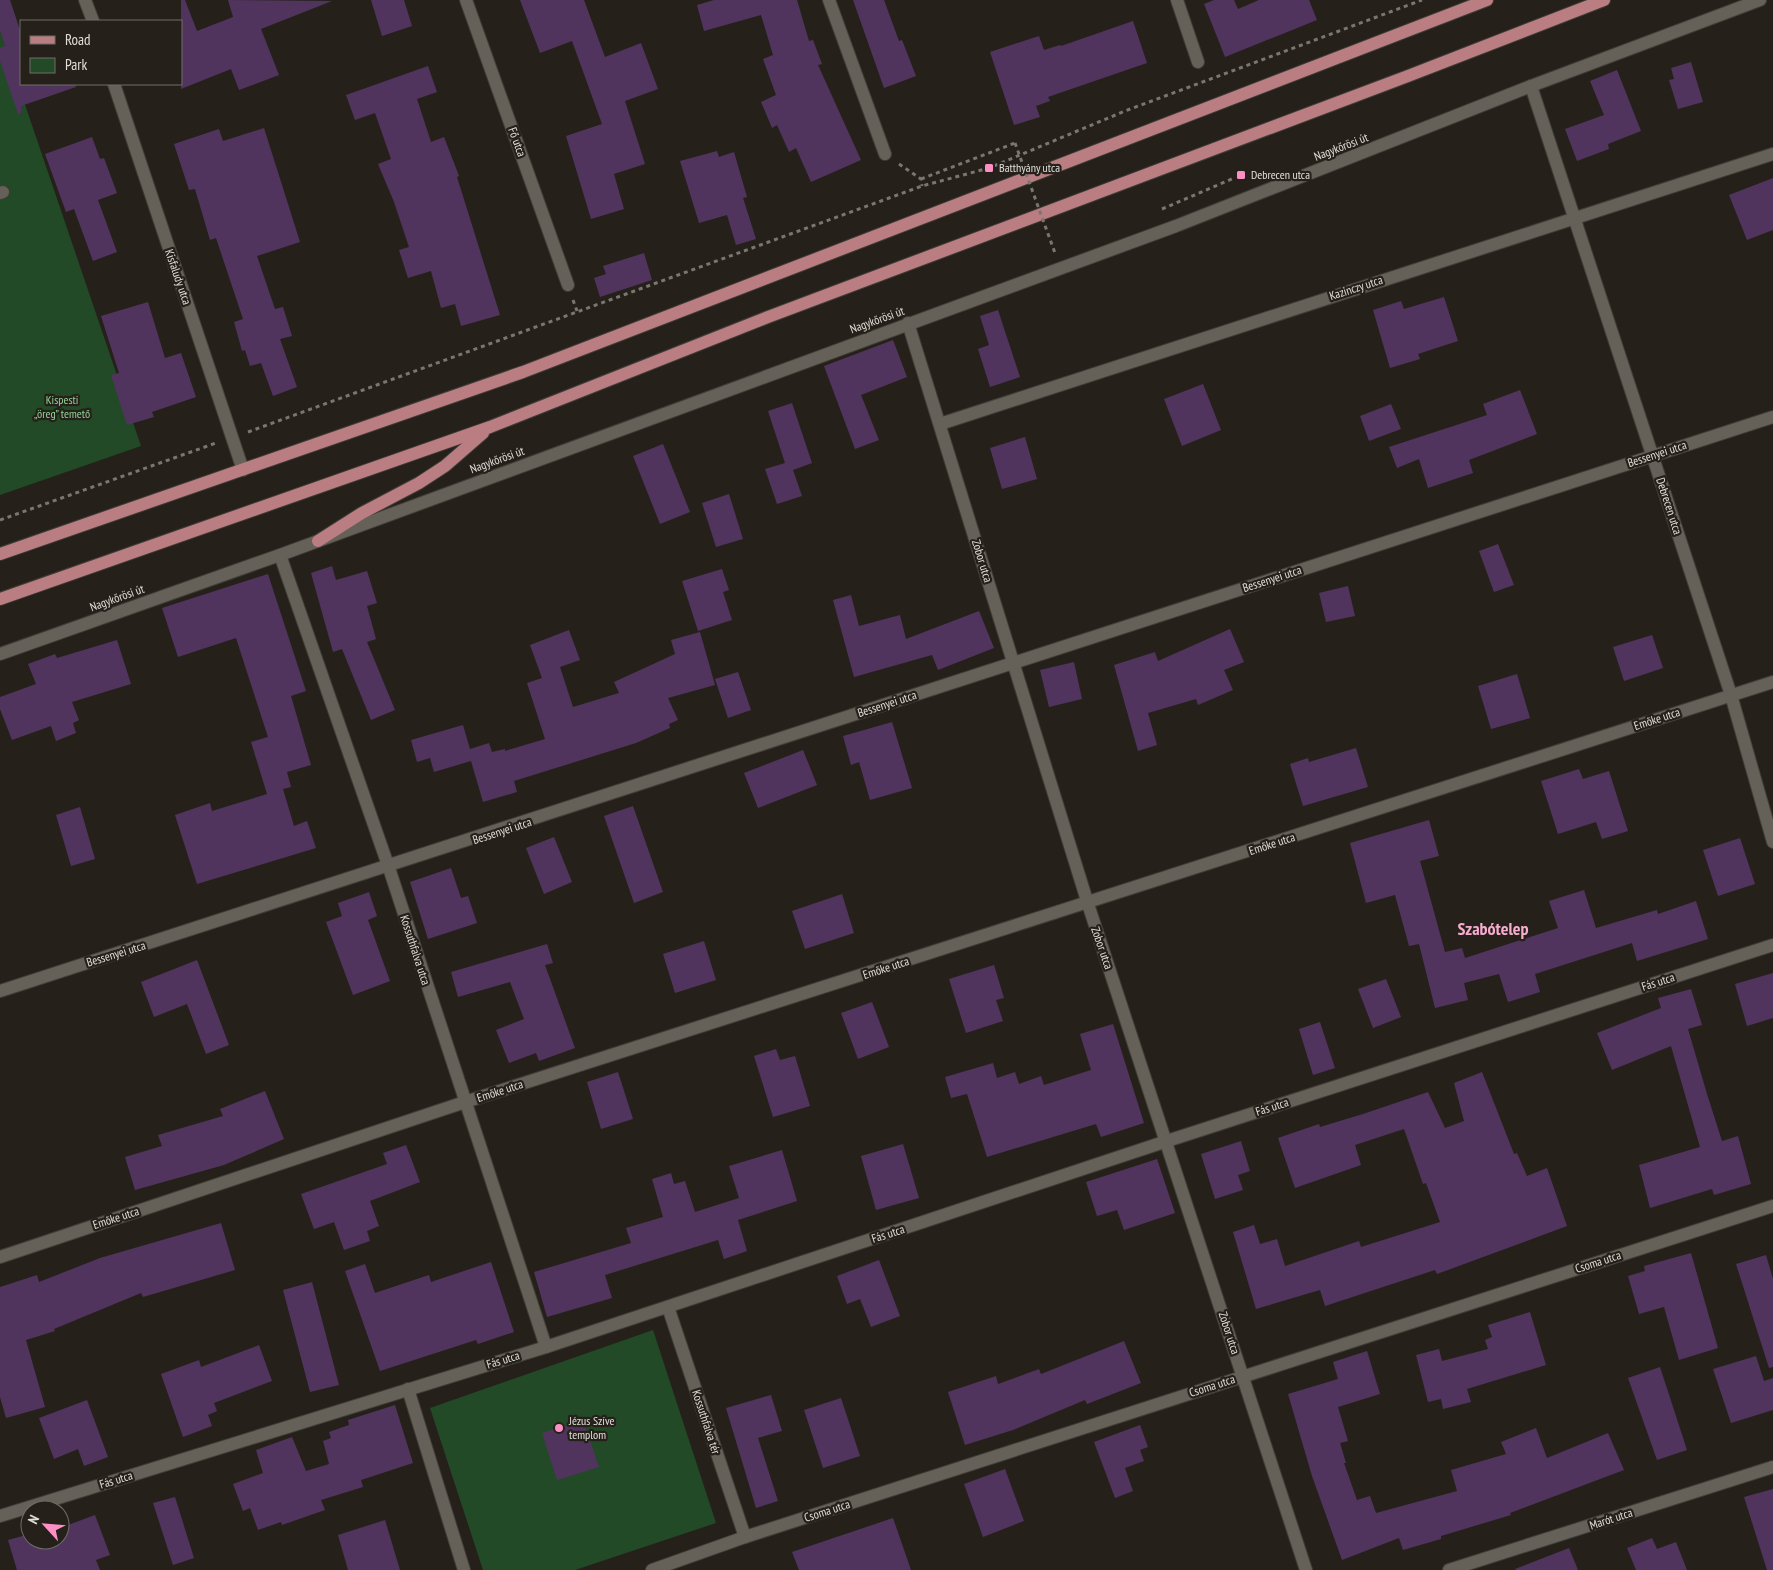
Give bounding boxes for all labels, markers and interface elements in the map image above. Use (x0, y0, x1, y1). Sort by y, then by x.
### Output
legend (20, 20, 182, 85)
text: Road (65, 30, 91, 49)
text: Park (65, 55, 87, 74)
street label: Fő utca (505, 125, 530, 159)
street label: Nagykőrösi út (1312, 129, 1371, 164)
place label: Batthyány utca (999, 160, 1060, 175)
marker: Batthyány utca (983, 162, 995, 174)
place label: Debrecen utca (1251, 167, 1310, 182)
marker: Debrecen utca (1235, 169, 1247, 181)
street label: Kisfaludy utca (162, 247, 195, 307)
street label: Kazinczy utca (1327, 272, 1385, 303)
street label: Nagykőrösi út (848, 303, 907, 336)
park label: Kispesti „öreg” temető (34, 392, 90, 421)
street label: Bessenyei utca (1625, 437, 1688, 470)
street label: Nagykőrösi út (468, 443, 527, 476)
street label: Debrecen utca (1653, 476, 1686, 536)
street label: Zobor utca (969, 538, 996, 584)
street label: Bessenyei utca (1240, 562, 1303, 595)
street label: Nagykőrösi út (88, 581, 147, 614)
street label: Bessenyei utca (855, 687, 918, 720)
street label: Emőke utca (1632, 704, 1682, 733)
street label: Bessenyei utca (470, 814, 533, 847)
street label: Emőke utca (1247, 829, 1297, 858)
street label: Kossuthfalva utca (397, 913, 434, 987)
district label: Szabótelep (1457, 917, 1529, 940)
street label: Zobor utca (1088, 925, 1117, 971)
street label: Bessenyei utca (84, 937, 147, 970)
street label: Emőke utca (861, 953, 911, 982)
street label: Fás utca (1639, 969, 1676, 994)
street label: Emőke utca (475, 1076, 525, 1105)
street label: Fás utca (1253, 1094, 1290, 1119)
street label: Emőke utca (91, 1203, 141, 1232)
street label: Fás utca (869, 1221, 906, 1246)
street label: Csoma utca (1573, 1247, 1623, 1276)
street label: Zobor utca (1216, 1310, 1243, 1356)
street label: Fás utca (484, 1347, 521, 1372)
street label: Csoma utca (1187, 1371, 1237, 1400)
street label: Kossuthfalva tér (689, 1388, 724, 1457)
place label: Jézus Szíve templom (568, 1413, 615, 1442)
marker: Jézus Szíve templom (553, 1422, 565, 1434)
street label: Fás utca (97, 1467, 134, 1492)
street label: Csoma utca (802, 1496, 852, 1525)
north arrow (20, 1500, 70, 1550)
street label: Marót utca (1587, 1504, 1634, 1532)
text: N (24, 1512, 43, 1527)

